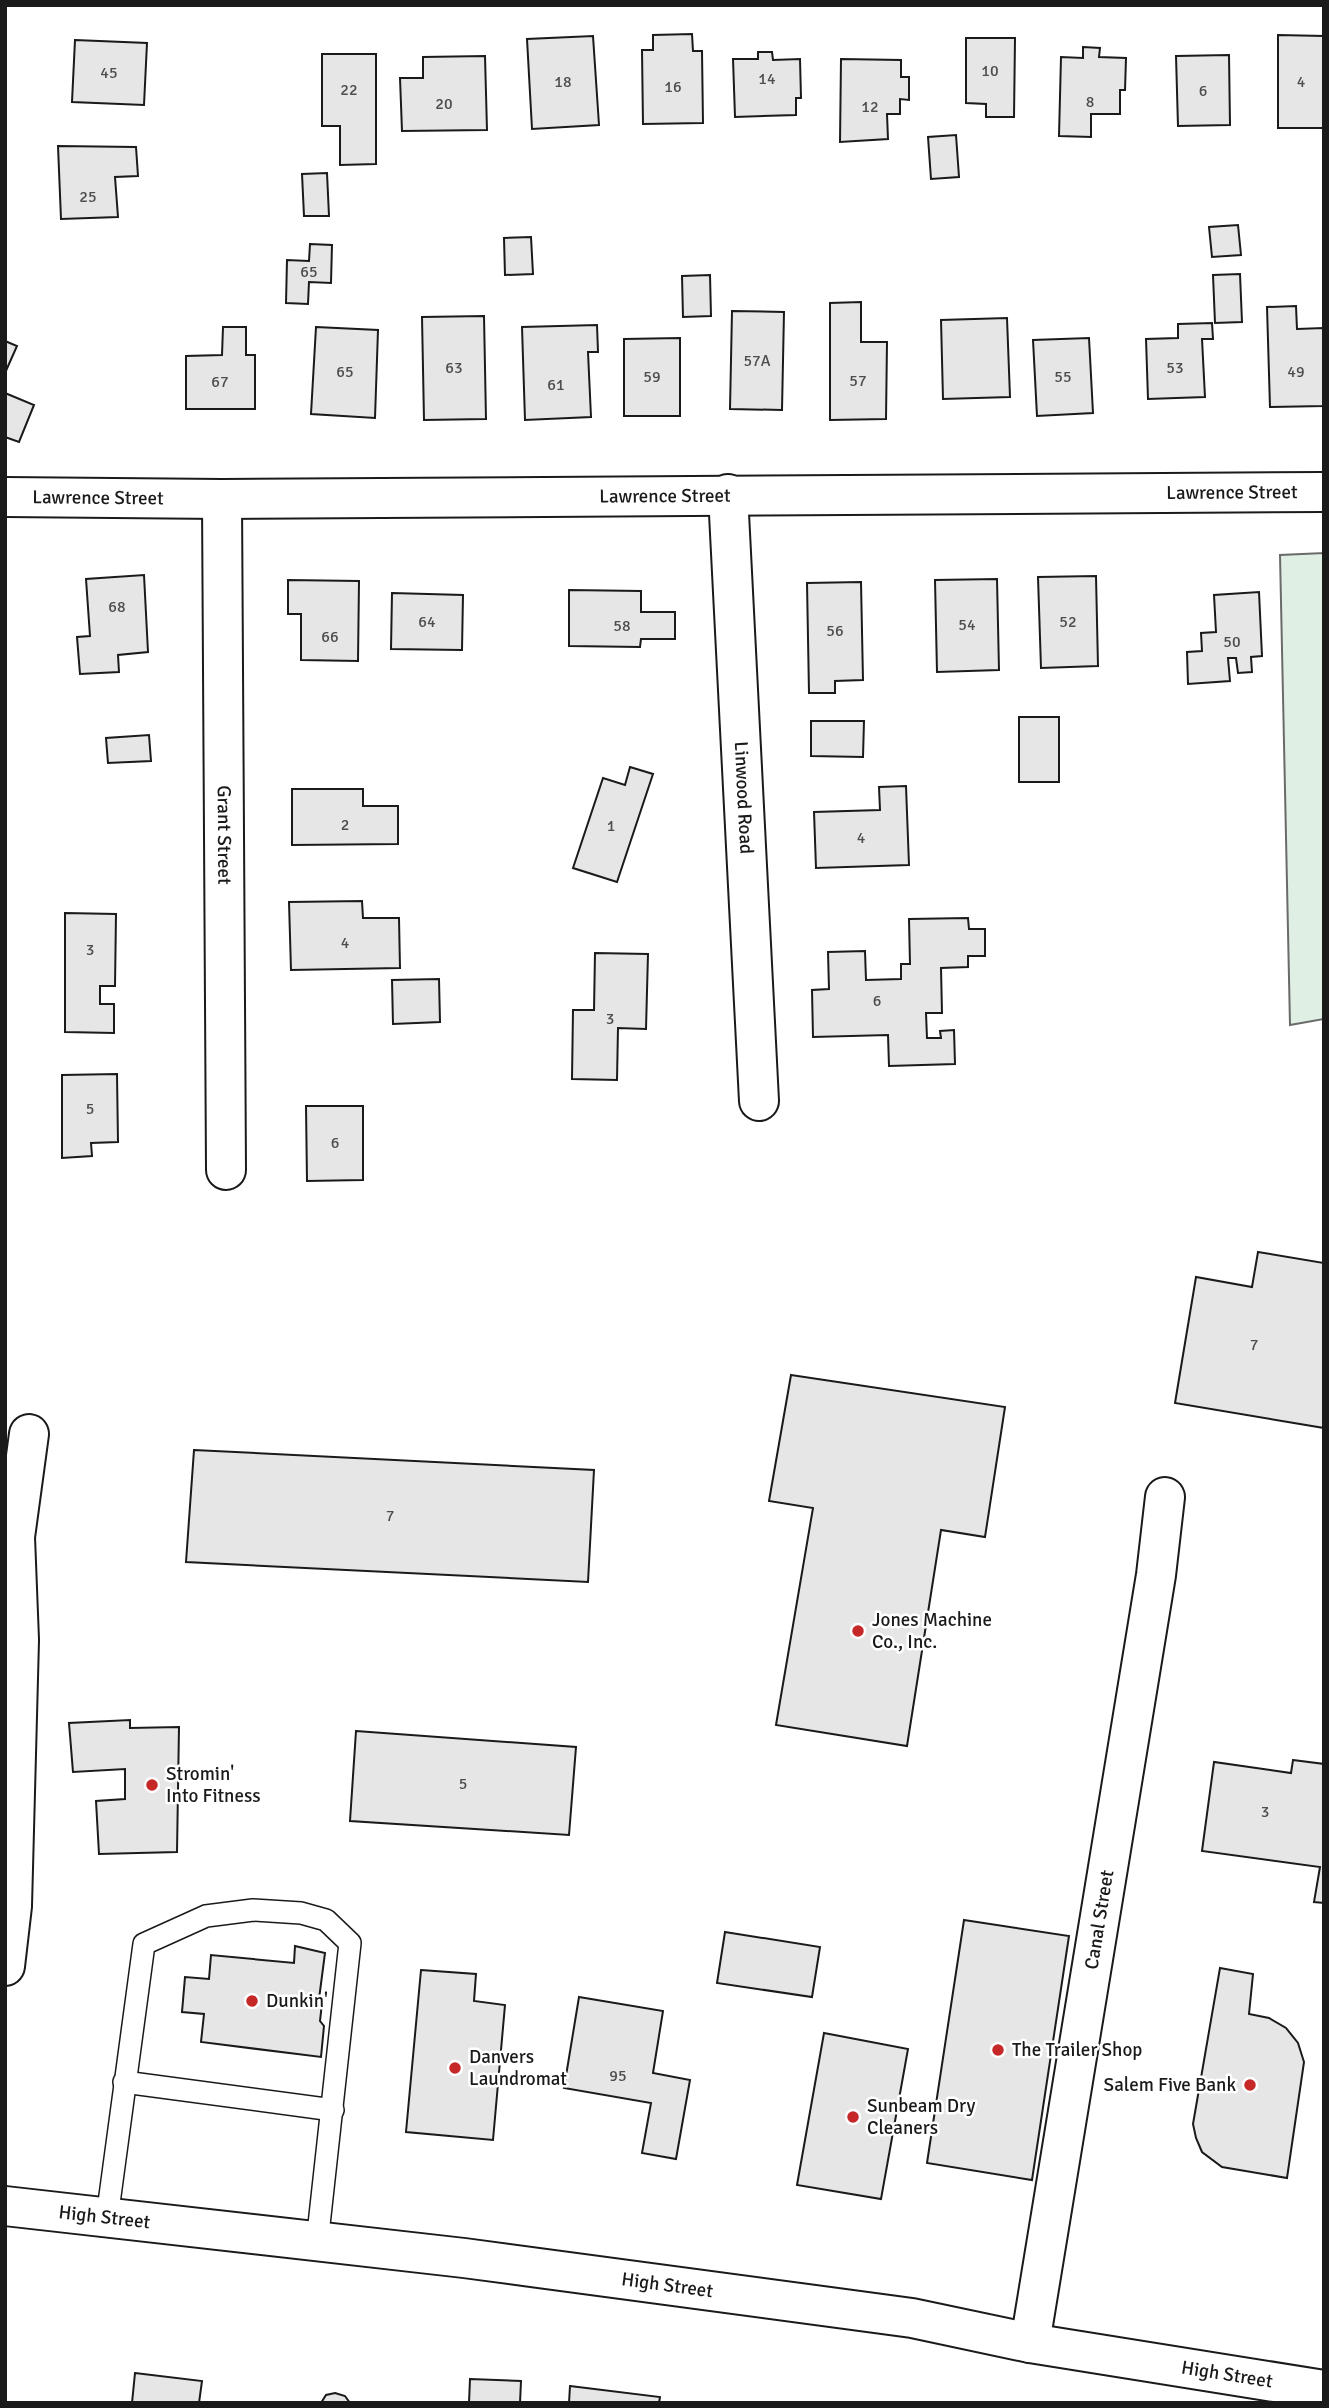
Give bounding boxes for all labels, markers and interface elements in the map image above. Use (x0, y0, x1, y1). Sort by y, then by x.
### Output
house number: 10 (981, 61, 999, 81)
house number: 45 (100, 63, 118, 83)
house number: 14 (758, 69, 776, 89)
house number: 18 (554, 72, 572, 92)
house number: 4 (1297, 72, 1306, 92)
house number: 16 (664, 77, 682, 97)
house number: 22 (340, 80, 358, 100)
house number: 6 (1199, 81, 1207, 101)
house number: 8 (1086, 92, 1094, 112)
house number: 20 (435, 94, 453, 114)
house number: 12 (861, 97, 879, 117)
house number: 25 (79, 187, 97, 207)
house number: 65 (300, 262, 318, 282)
house number: 57A (743, 351, 771, 371)
house number: 63 (445, 358, 463, 378)
house number: 53 (1166, 358, 1184, 378)
house number: 65 (336, 362, 354, 382)
house number: 49 (1287, 362, 1305, 382)
house number: 59 (643, 367, 661, 387)
house number: 55 (1054, 367, 1072, 387)
house number: 57 (849, 371, 867, 391)
house number: 67 (211, 372, 229, 392)
house number: 61 (547, 375, 565, 395)
street label: Lawrence Street (1166, 480, 1298, 505)
street label: Lawrence Street (599, 484, 731, 509)
street label: Lawrence Street (32, 485, 164, 510)
house number: 68 (108, 597, 126, 617)
house number: 64 (418, 612, 436, 632)
house number: 52 (1059, 612, 1077, 632)
house number: 54 (958, 615, 976, 635)
house number: 58 (613, 616, 631, 636)
house number: 56 (826, 621, 844, 641)
house number: 66 (321, 627, 339, 647)
house number: 50 (1223, 632, 1241, 652)
street label: Linwood Road (729, 741, 758, 855)
street label: Grant Street (212, 785, 236, 885)
house number: 2 (341, 815, 349, 835)
house number: 1 (607, 816, 615, 836)
house number: 4 (857, 828, 866, 848)
house number: 4 (341, 933, 350, 953)
house number: 3 (86, 940, 94, 960)
house number: 6 (873, 991, 881, 1011)
house number: 3 (606, 1009, 614, 1029)
house number: 5 (86, 1099, 94, 1119)
house number: 6 (331, 1133, 339, 1153)
house number: 7 (1250, 1335, 1258, 1355)
house number: 7 (386, 1506, 394, 1526)
place label: Jones Machine Co., Inc. (872, 1608, 992, 1654)
marker: Jones Machine Co., Inc. (850, 1623, 866, 1639)
place label: Stromin' Into Fitness (166, 1762, 261, 1808)
house number: 5 (459, 1774, 467, 1794)
marker: Stromin' Into Fitness (144, 1777, 160, 1793)
house number: 3 (1261, 1802, 1269, 1822)
street label: Canal Street (1079, 1868, 1119, 1971)
place label: Dunkin' (266, 1989, 328, 2013)
marker: Dunkin' (244, 1993, 260, 2009)
place label: The Trailer Shop (1012, 2038, 1142, 2062)
marker: The Trailer Shop (990, 2042, 1006, 2058)
place label: Danvers Laundromat (469, 2045, 567, 2091)
marker: Danvers Laundromat (447, 2060, 463, 2076)
house number: 95 (609, 2066, 627, 2086)
place label: Salem Five Bank (1104, 2073, 1236, 2097)
marker: Salem Five Bank (1242, 2077, 1258, 2093)
place label: Sunbeam Dry Cleaners (867, 2094, 976, 2140)
marker: Sunbeam Dry Cleaners (845, 2109, 861, 2125)
street label: High Street (57, 2200, 152, 2234)
street label: High Street (620, 2267, 715, 2303)
street label: High Street (1180, 2355, 1275, 2394)

